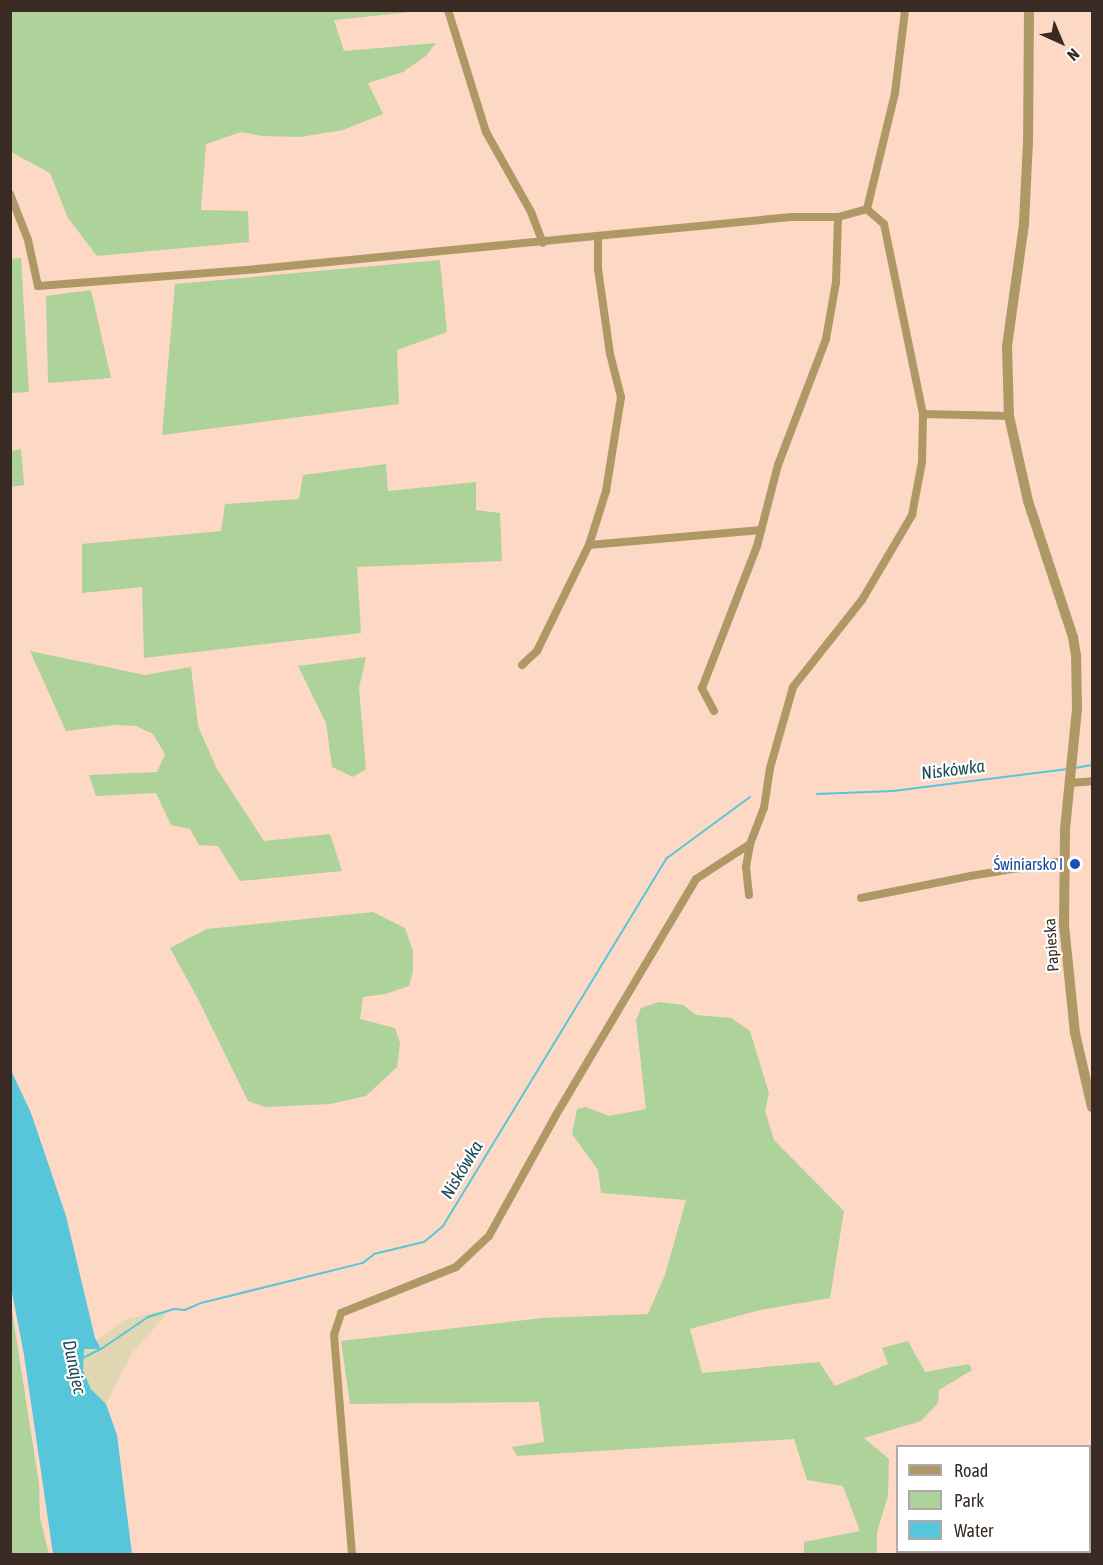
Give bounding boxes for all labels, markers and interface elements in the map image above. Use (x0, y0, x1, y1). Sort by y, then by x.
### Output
north arrow (1031, 12, 1091, 72)
text: N (1064, 45, 1083, 65)
water label: Niskówka (920, 755, 986, 785)
place label: Świniarsko I (993, 854, 1063, 874)
marker: Świniarsko I (1068, 857, 1082, 871)
street label: Papieska (1040, 918, 1062, 972)
water label: Niskówka (436, 1137, 488, 1203)
water label: Dunajec (58, 1338, 90, 1396)
legend (896, 1445, 1091, 1553)
text: Road (954, 1460, 988, 1481)
text: Park (954, 1490, 984, 1511)
text: Water (954, 1520, 993, 1541)

